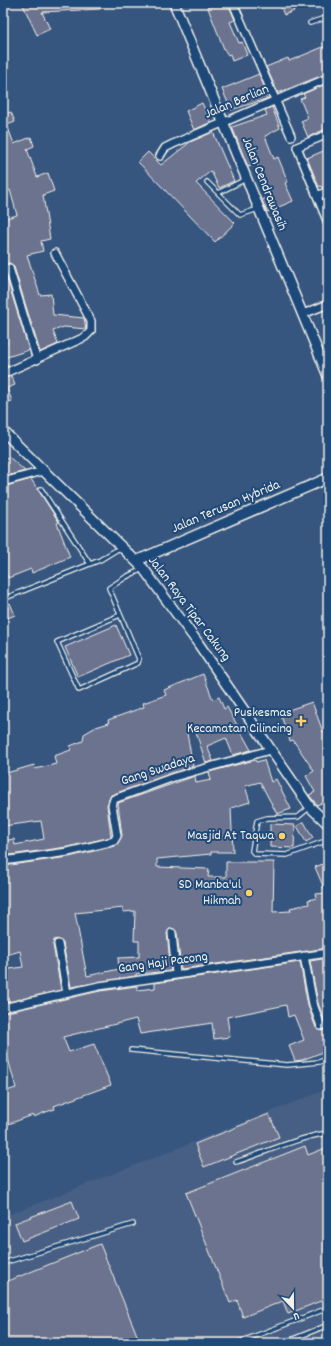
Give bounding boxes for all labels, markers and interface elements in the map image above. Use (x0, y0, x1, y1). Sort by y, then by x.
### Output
street label: Jalan Berlian (202, 79, 272, 125)
street label: Jalan Cendrawasih (236, 134, 292, 234)
street label: Jalan Terusan Hybrida (169, 475, 284, 539)
street label: Jalan Raya Tipar Cakung (143, 552, 235, 666)
place label: Puskesmas Kecamatan Cilincing (187, 703, 292, 739)
marker: Puskesmas Kecamatan Cilincing (295, 715, 307, 727)
street label: Gang Swadaya (118, 749, 198, 791)
place label: Masjid At Taqwa (187, 826, 274, 846)
marker: Masjid At Taqwa (277, 831, 287, 841)
place label: SD Manba'ul Hikmah (178, 875, 242, 911)
marker: SD Manba'ul Hikmah (244, 888, 254, 898)
street label: Gang Haji Pacong (117, 947, 209, 979)
north arrow (273, 1288, 313, 1328)
text: U (291, 1307, 301, 1324)

